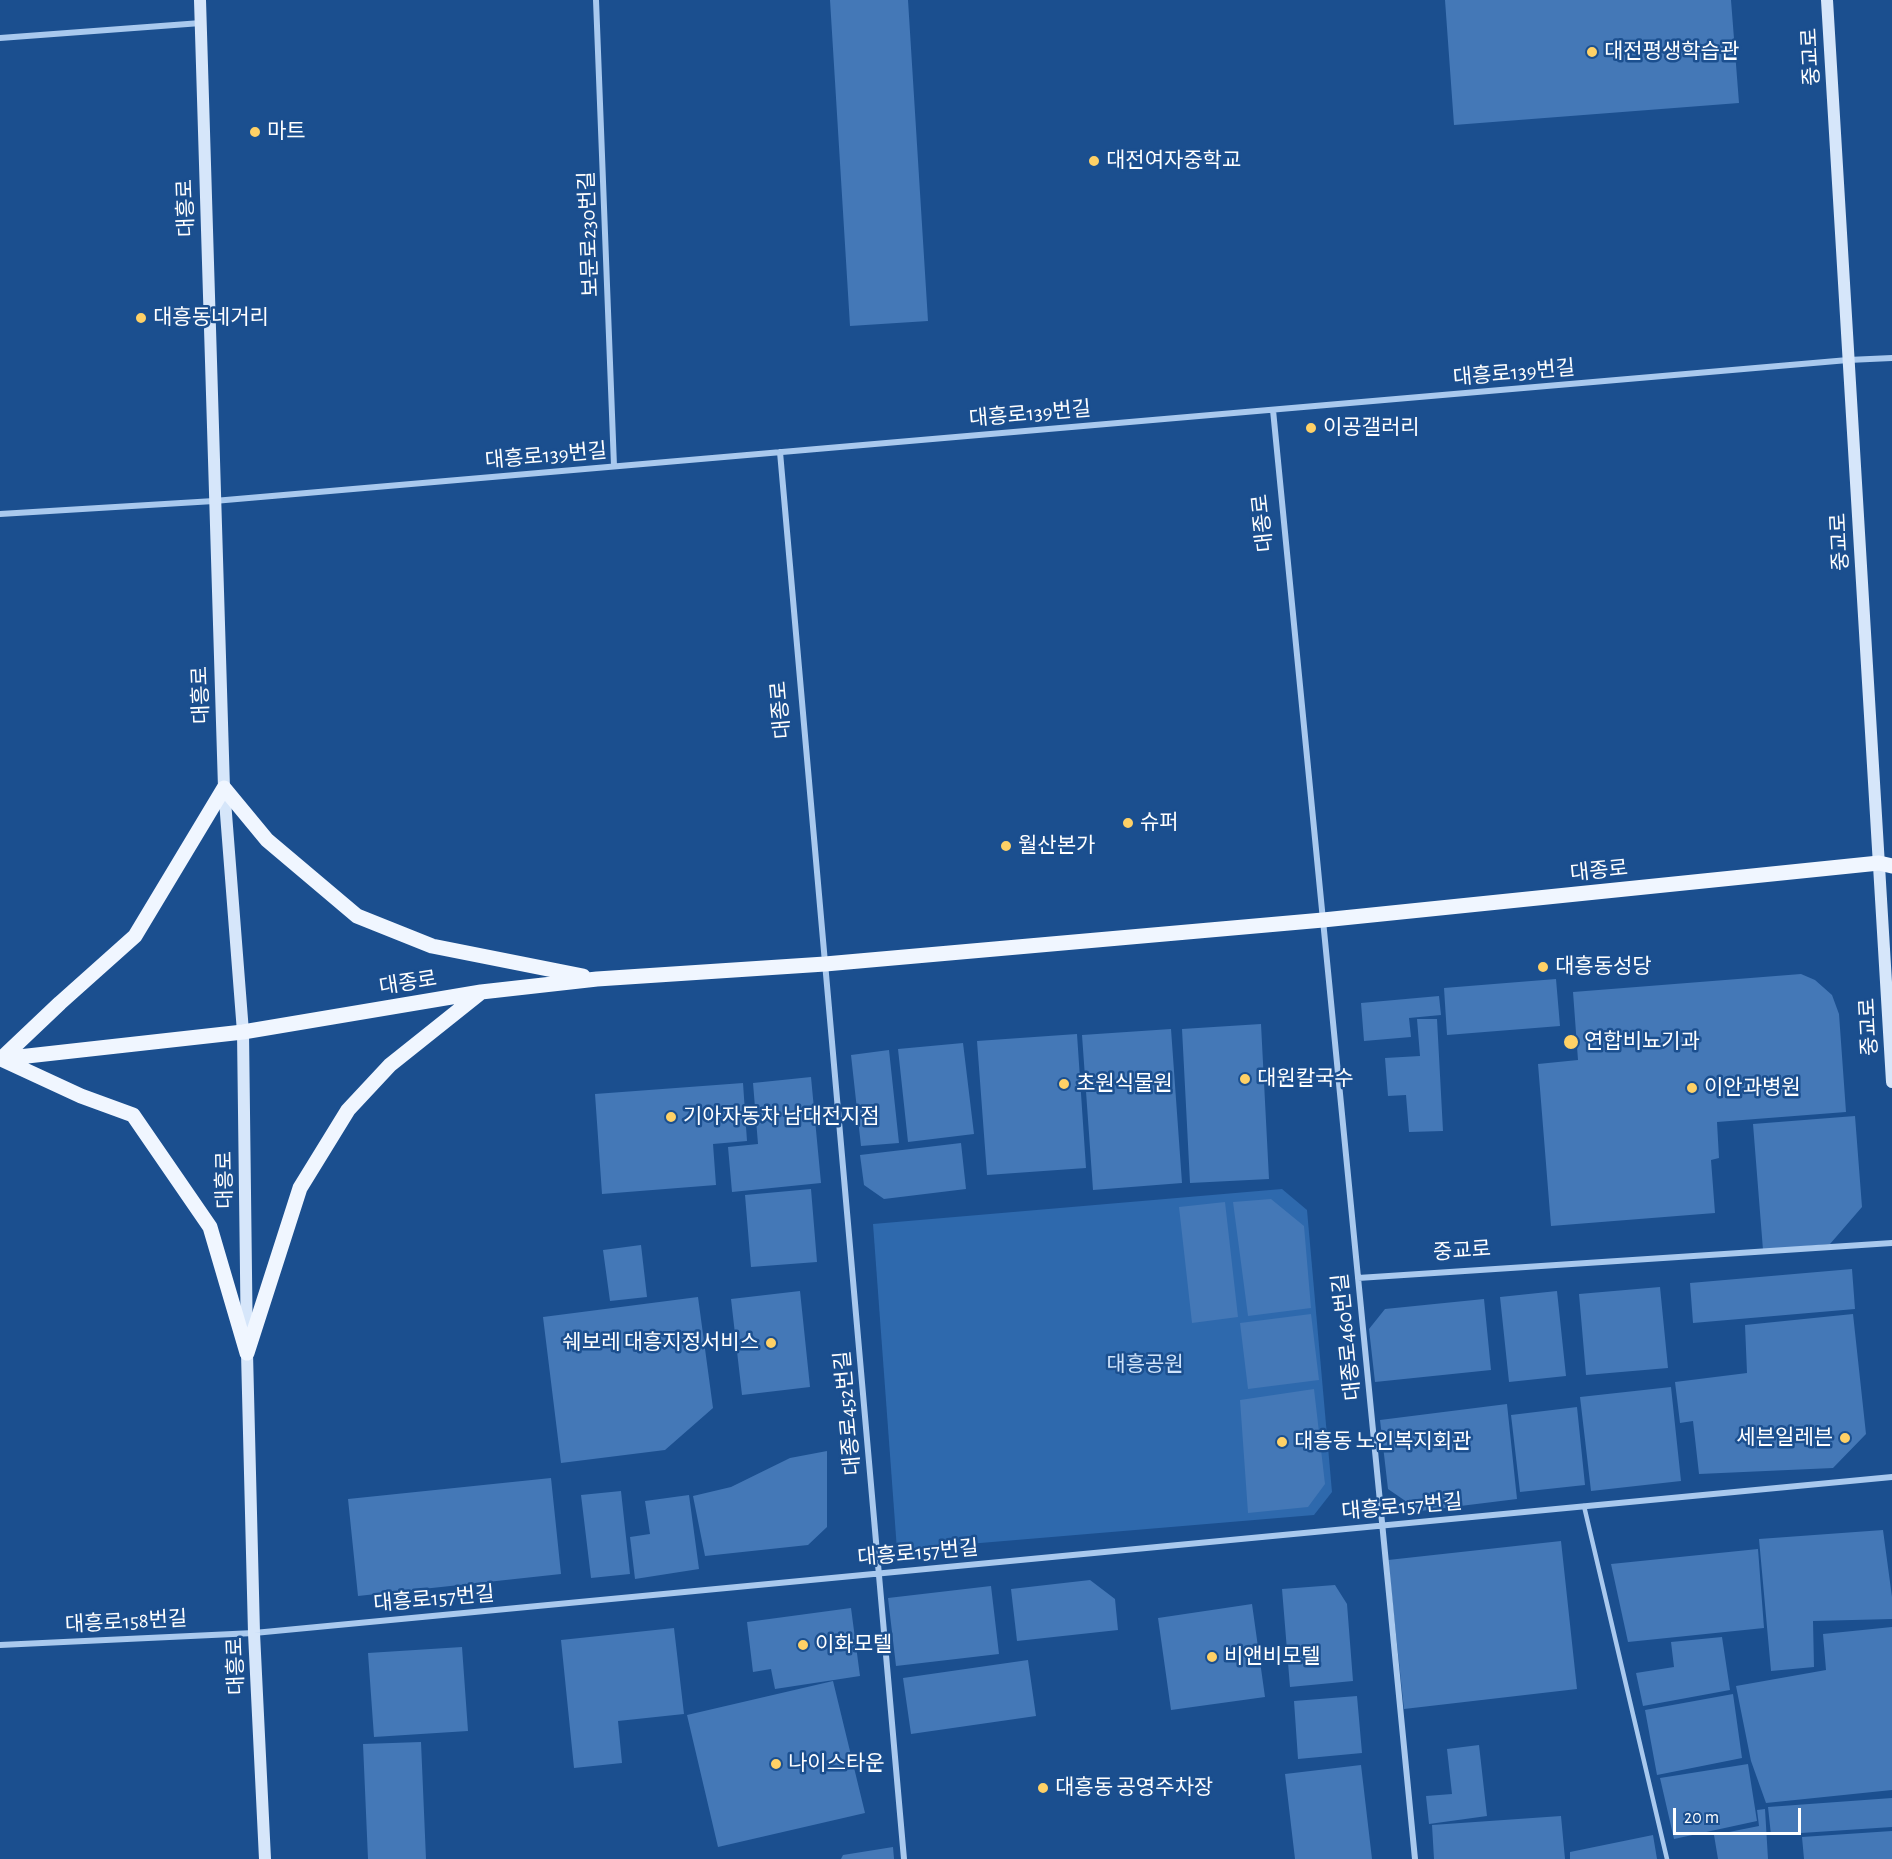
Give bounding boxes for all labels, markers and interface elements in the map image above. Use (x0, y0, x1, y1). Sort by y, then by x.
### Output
street label: 중교로 (1797, 27, 1825, 87)
place label: 대전평생학습관 (1604, 39, 1739, 65)
marker: 대전평생학습관 (1585, 45, 1599, 59)
place label: 마트 (267, 119, 306, 145)
marker: 마트 (248, 125, 262, 139)
place label: 대전여자중학교 (1106, 148, 1241, 174)
marker: 대전여자중학교 (1087, 154, 1101, 168)
street label: 보문로230번길 (574, 171, 604, 297)
street label: 대흥로 (172, 179, 200, 237)
place label: 대흥동네거리 (153, 305, 269, 331)
marker: 대흥동네거리 (134, 311, 148, 325)
street label: 대흥로139번길 (1452, 355, 1576, 391)
street label: 대흥로139번길 (968, 396, 1092, 432)
place label: 이공갤러리 (1323, 415, 1420, 441)
marker: 이공갤러리 (1304, 421, 1318, 435)
street label: 대흥로139번길 (484, 438, 608, 474)
street label: 대종로 (1247, 493, 1279, 553)
street label: 중교로 (1826, 512, 1854, 572)
street label: 대흥로 (187, 666, 215, 724)
street label: 대종로 (766, 680, 796, 740)
place label: 슈퍼 (1140, 810, 1179, 836)
marker: 슈퍼 (1121, 816, 1135, 830)
place label: 월산본가 (1018, 833, 1095, 859)
marker: 월산본가 (999, 839, 1013, 853)
street label: 대종로 (1569, 855, 1629, 887)
place label: 대흥동성당 (1555, 954, 1652, 980)
marker: 대흥동성당 (1536, 960, 1550, 974)
street label: 대종로 (377, 966, 439, 1000)
street label: 중교로 (1855, 997, 1883, 1057)
place label: 연합비뇨기과 (1584, 1029, 1700, 1055)
marker: 연합비뇨기과 (1562, 1033, 1580, 1051)
place label: 대원칼국수 (1257, 1066, 1354, 1092)
place label: 초원식물원 (1076, 1071, 1173, 1097)
marker: 대원칼국수 (1238, 1072, 1252, 1086)
place label: 이안과병원 (1704, 1075, 1801, 1101)
marker: 초원식물원 (1057, 1077, 1071, 1091)
marker: 이안과병원 (1685, 1081, 1699, 1095)
place label: 기아자동차 남대전지점 (683, 1104, 880, 1130)
marker: 기아자동차 남대전지점 (664, 1110, 678, 1124)
street label: 대흥로 (212, 1151, 238, 1209)
street label: 중교로 (1432, 1236, 1492, 1266)
street label: 대종로460번길 (1328, 1272, 1366, 1402)
place label: 쉐보레 대흥지정서비스 (562, 1330, 759, 1356)
marker: 쉐보레 대흥지정서비스 (764, 1336, 778, 1350)
street label: 대종로452번길 (830, 1350, 866, 1476)
park label: 대흥공원 (1106, 1352, 1184, 1378)
place label: 세븐일레븐 (1736, 1425, 1833, 1451)
place label: 대흥동 노인복지회관 (1294, 1429, 1471, 1455)
marker: 세븐일레븐 (1838, 1431, 1852, 1445)
marker: 대흥동 노인복지회관 (1275, 1435, 1289, 1449)
street label: 대흥로157번길 (1340, 1489, 1464, 1525)
street label: 대흥로157번길 (856, 1535, 980, 1571)
street label: 대흥로157번길 (372, 1581, 496, 1617)
street label: 대흥로158번길 (64, 1606, 188, 1638)
place label: 이화모텔 (815, 1632, 892, 1658)
street label: 대흥로 (222, 1637, 250, 1695)
marker: 이화모텔 (796, 1638, 810, 1652)
place label: 비앤비모텔 (1224, 1644, 1321, 1670)
marker: 비앤비모텔 (1205, 1650, 1219, 1664)
place label: 나이스타운 (788, 1751, 885, 1777)
marker: 나이스타운 (769, 1757, 783, 1771)
place label: 대흥동 공영주차장 (1055, 1775, 1213, 1801)
marker: 대흥동 공영주차장 (1036, 1781, 1050, 1795)
scale bar (1676, 1796, 1804, 1834)
text: 20 m (1684, 1809, 1719, 1827)

